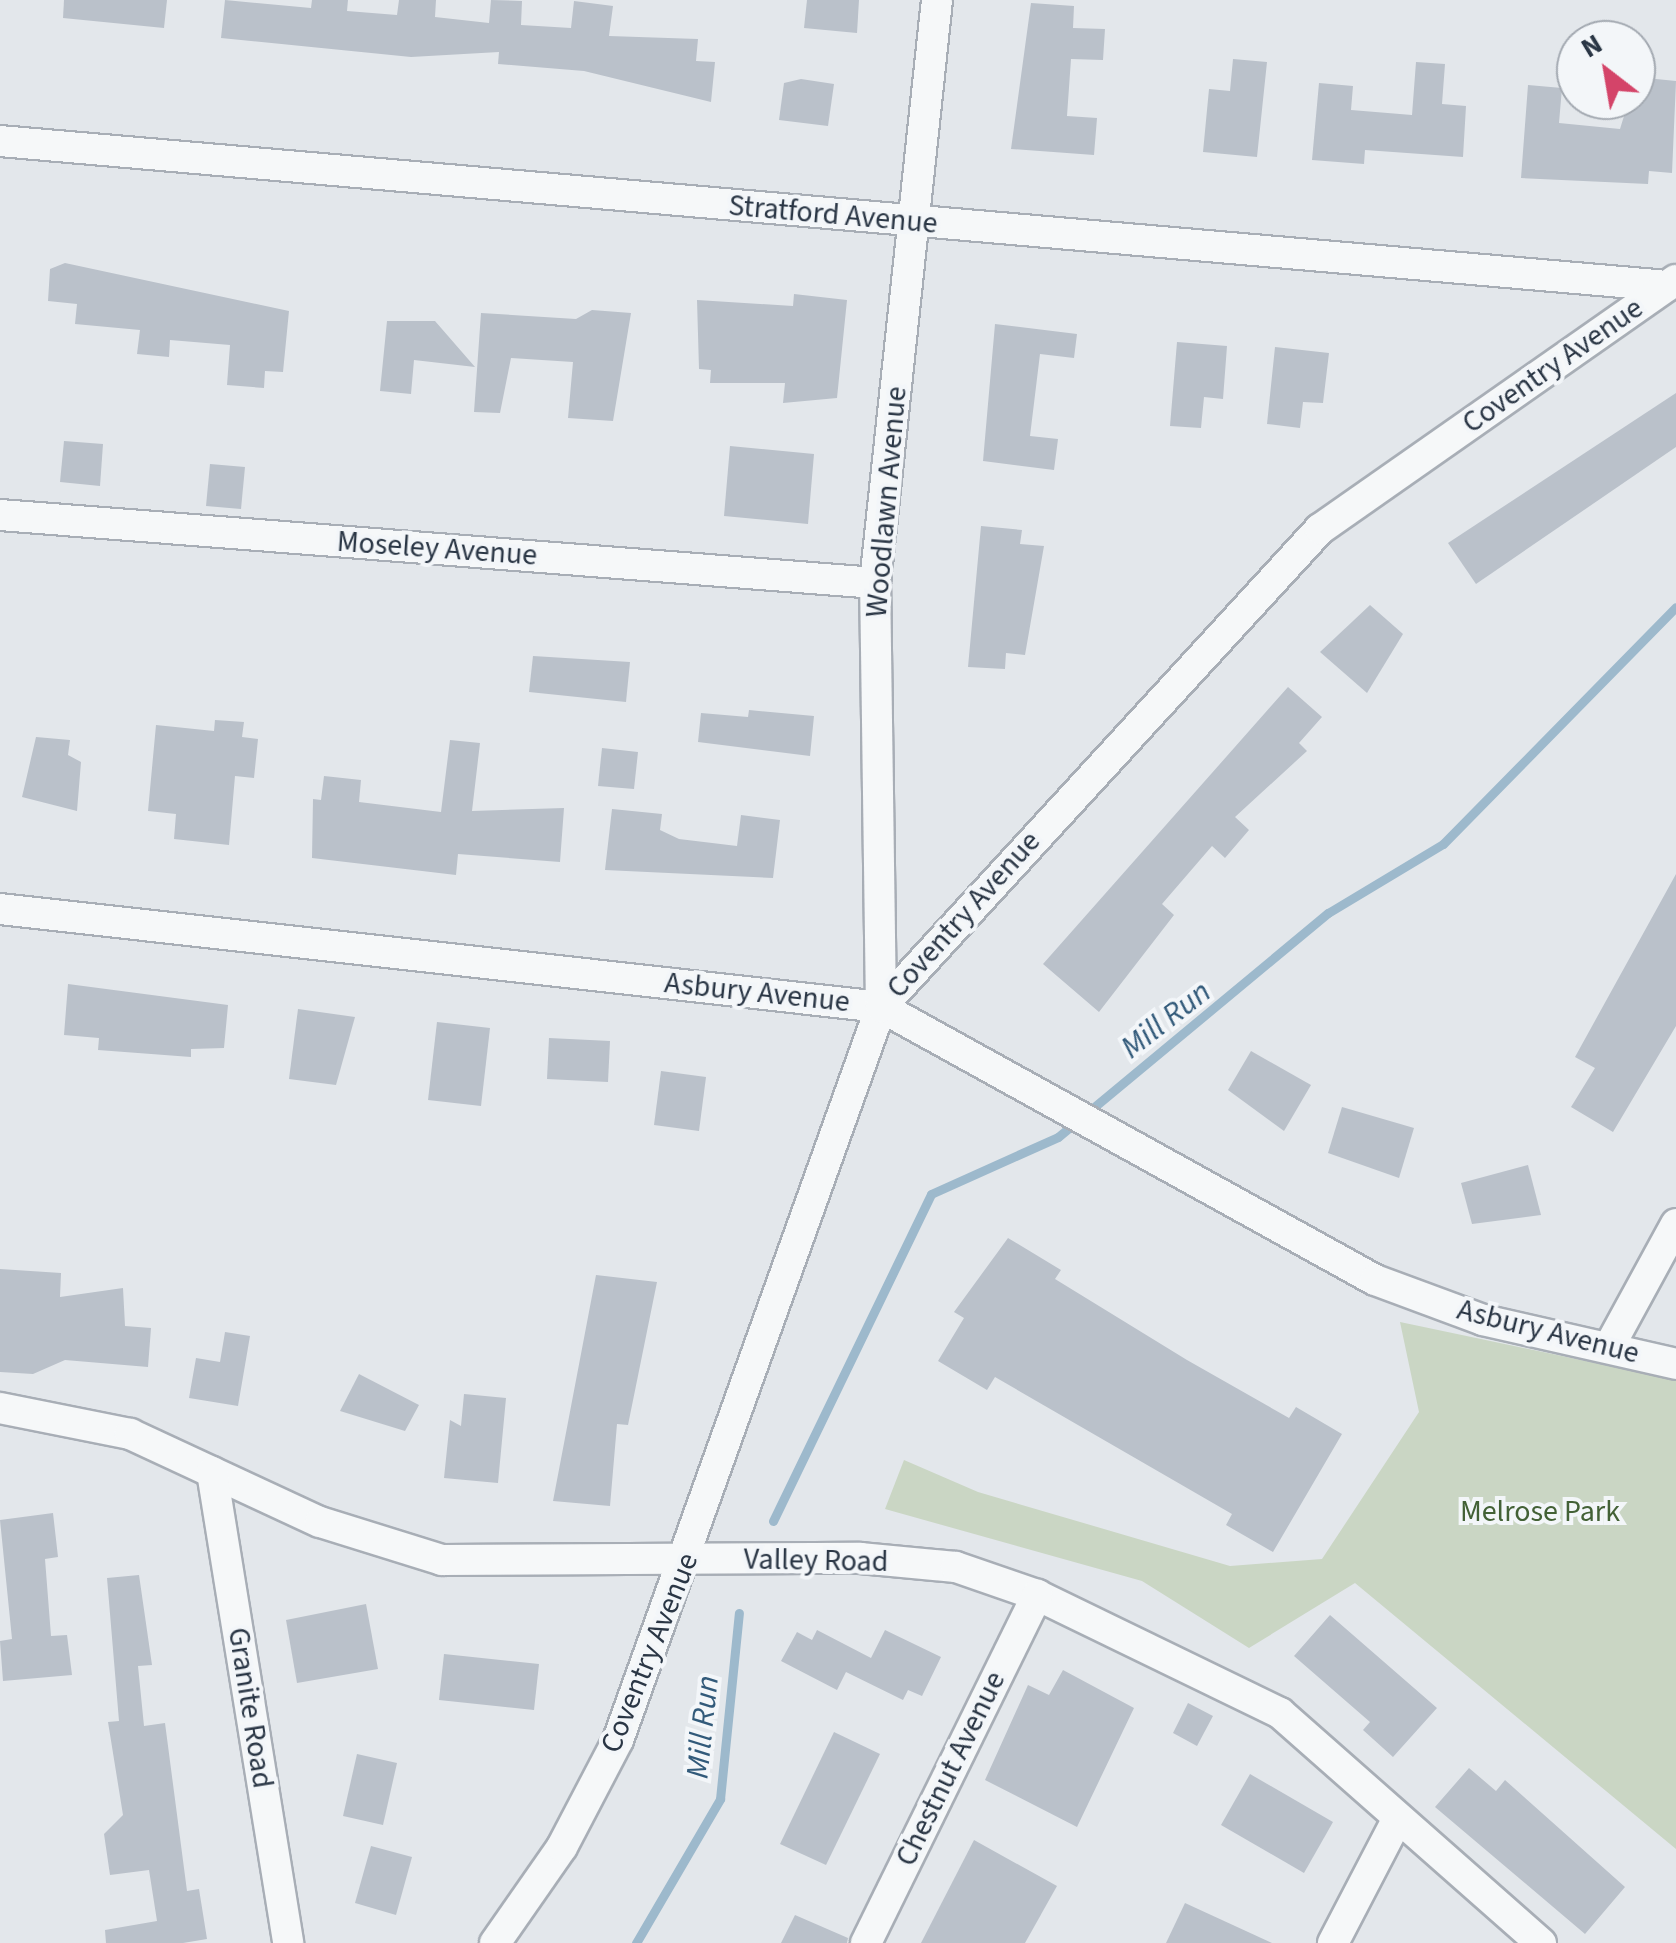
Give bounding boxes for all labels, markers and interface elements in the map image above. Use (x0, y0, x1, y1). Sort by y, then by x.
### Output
north arrow (1556, 20, 1656, 120)
text: N (1573, 24, 1610, 68)
street label: Stratford Avenue (727, 188, 939, 242)
street label: Coventry Avenue (1456, 290, 1650, 442)
street label: Woodlawn Avenue (859, 385, 915, 619)
street label: Moseley Avenue (336, 524, 538, 574)
street label: Coventry Avenue (880, 824, 1048, 1006)
street label: Asbury Avenue (663, 965, 851, 1021)
water label: Mill Run (1113, 973, 1219, 1067)
street label: Asbury Avenue (1453, 1292, 1643, 1372)
park label: Melrose Park (1460, 1494, 1620, 1530)
street label: Valley Road (743, 1542, 889, 1580)
street label: Coventry Avenue (594, 1548, 706, 1758)
street label: Granite Road (220, 1625, 280, 1791)
street label: Chestnut Avenue (888, 1666, 1014, 1872)
water label: Mill Run (678, 1673, 728, 1781)

